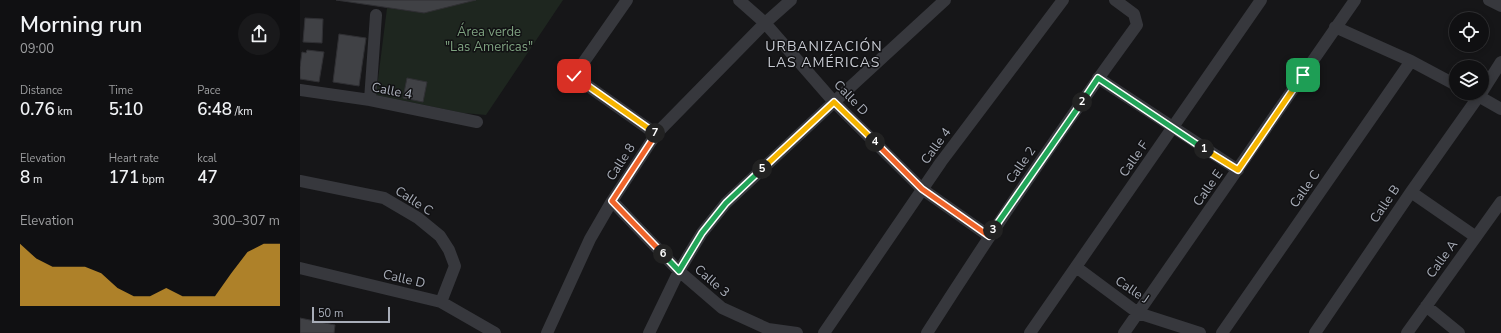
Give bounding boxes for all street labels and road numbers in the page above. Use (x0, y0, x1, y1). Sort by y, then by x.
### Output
street label: Calle D (830, 76, 872, 120)
street label: Calle 4 (370, 78, 414, 104)
street label: Calle 4 (917, 124, 955, 168)
street label: Calle F (1115, 137, 1153, 181)
street label: Calle 8 (602, 140, 640, 184)
street label: Calle 2 (1002, 143, 1040, 187)
street label: Calle E (1189, 166, 1227, 210)
street label: Calle C (1286, 166, 1325, 211)
street label: Calle C (391, 182, 437, 220)
street label: Calle B (1366, 182, 1404, 226)
street label: Calle A (1422, 236, 1462, 282)
street label: Calle 3 (691, 261, 733, 301)
street label: Calle D (381, 265, 427, 293)
street label: Calle J (1111, 272, 1153, 308)

